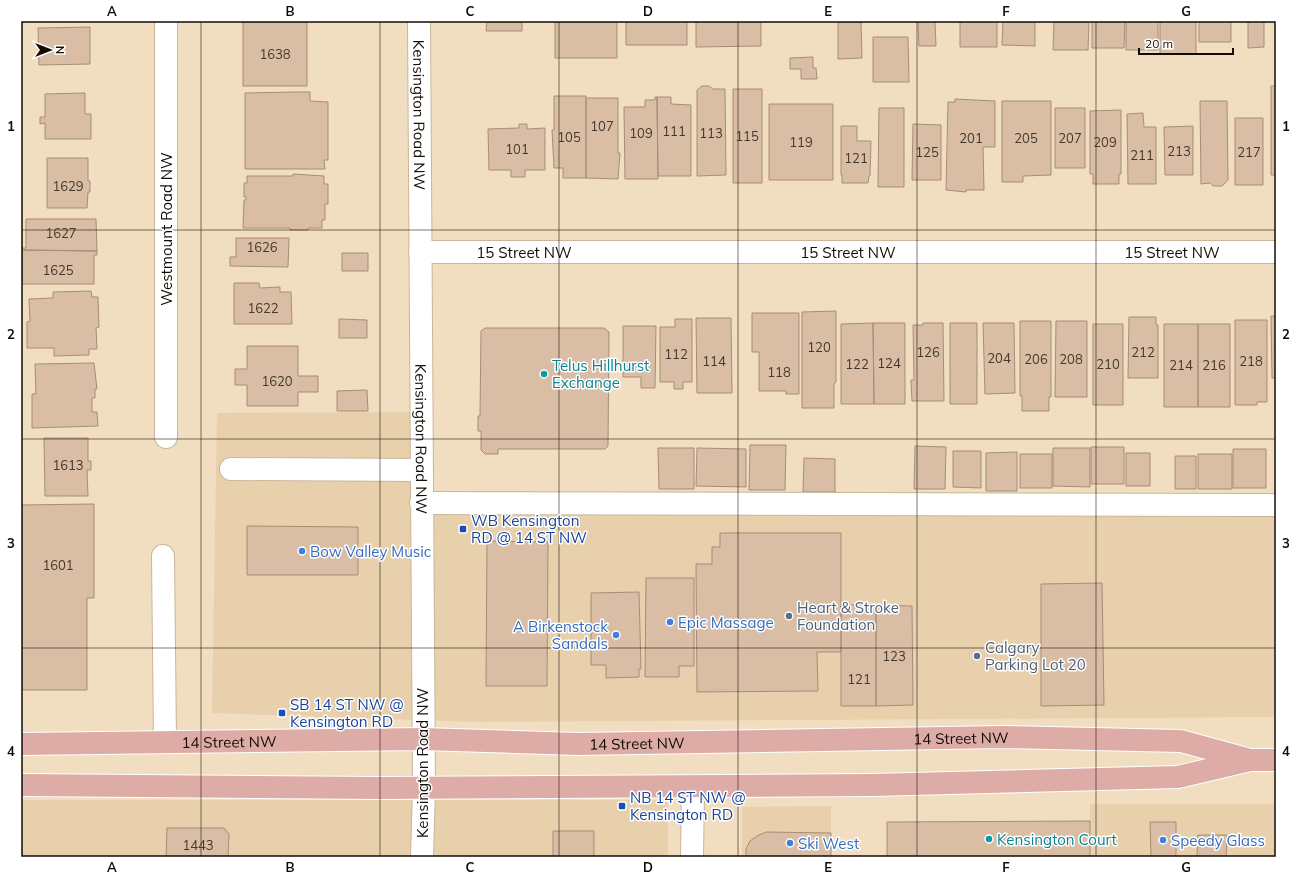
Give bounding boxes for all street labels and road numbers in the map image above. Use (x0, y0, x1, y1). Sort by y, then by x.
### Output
street label: Kensington Road NW (410, 40, 430, 191)
street label: Westmount Road NW (157, 152, 176, 306)
street label: 15 Street NW (476, 243, 572, 262)
street label: 15 Street NW (800, 243, 896, 262)
street label: 15 Street NW (1124, 243, 1220, 262)
street label: Kensington Road NW (412, 364, 432, 515)
street label: Kensington Road NW (413, 688, 432, 838)
street label: 14 Street NW (913, 727, 1009, 748)
street label: 14 Street NW (181, 731, 277, 752)
street label: 14 Street NW (589, 733, 685, 753)

